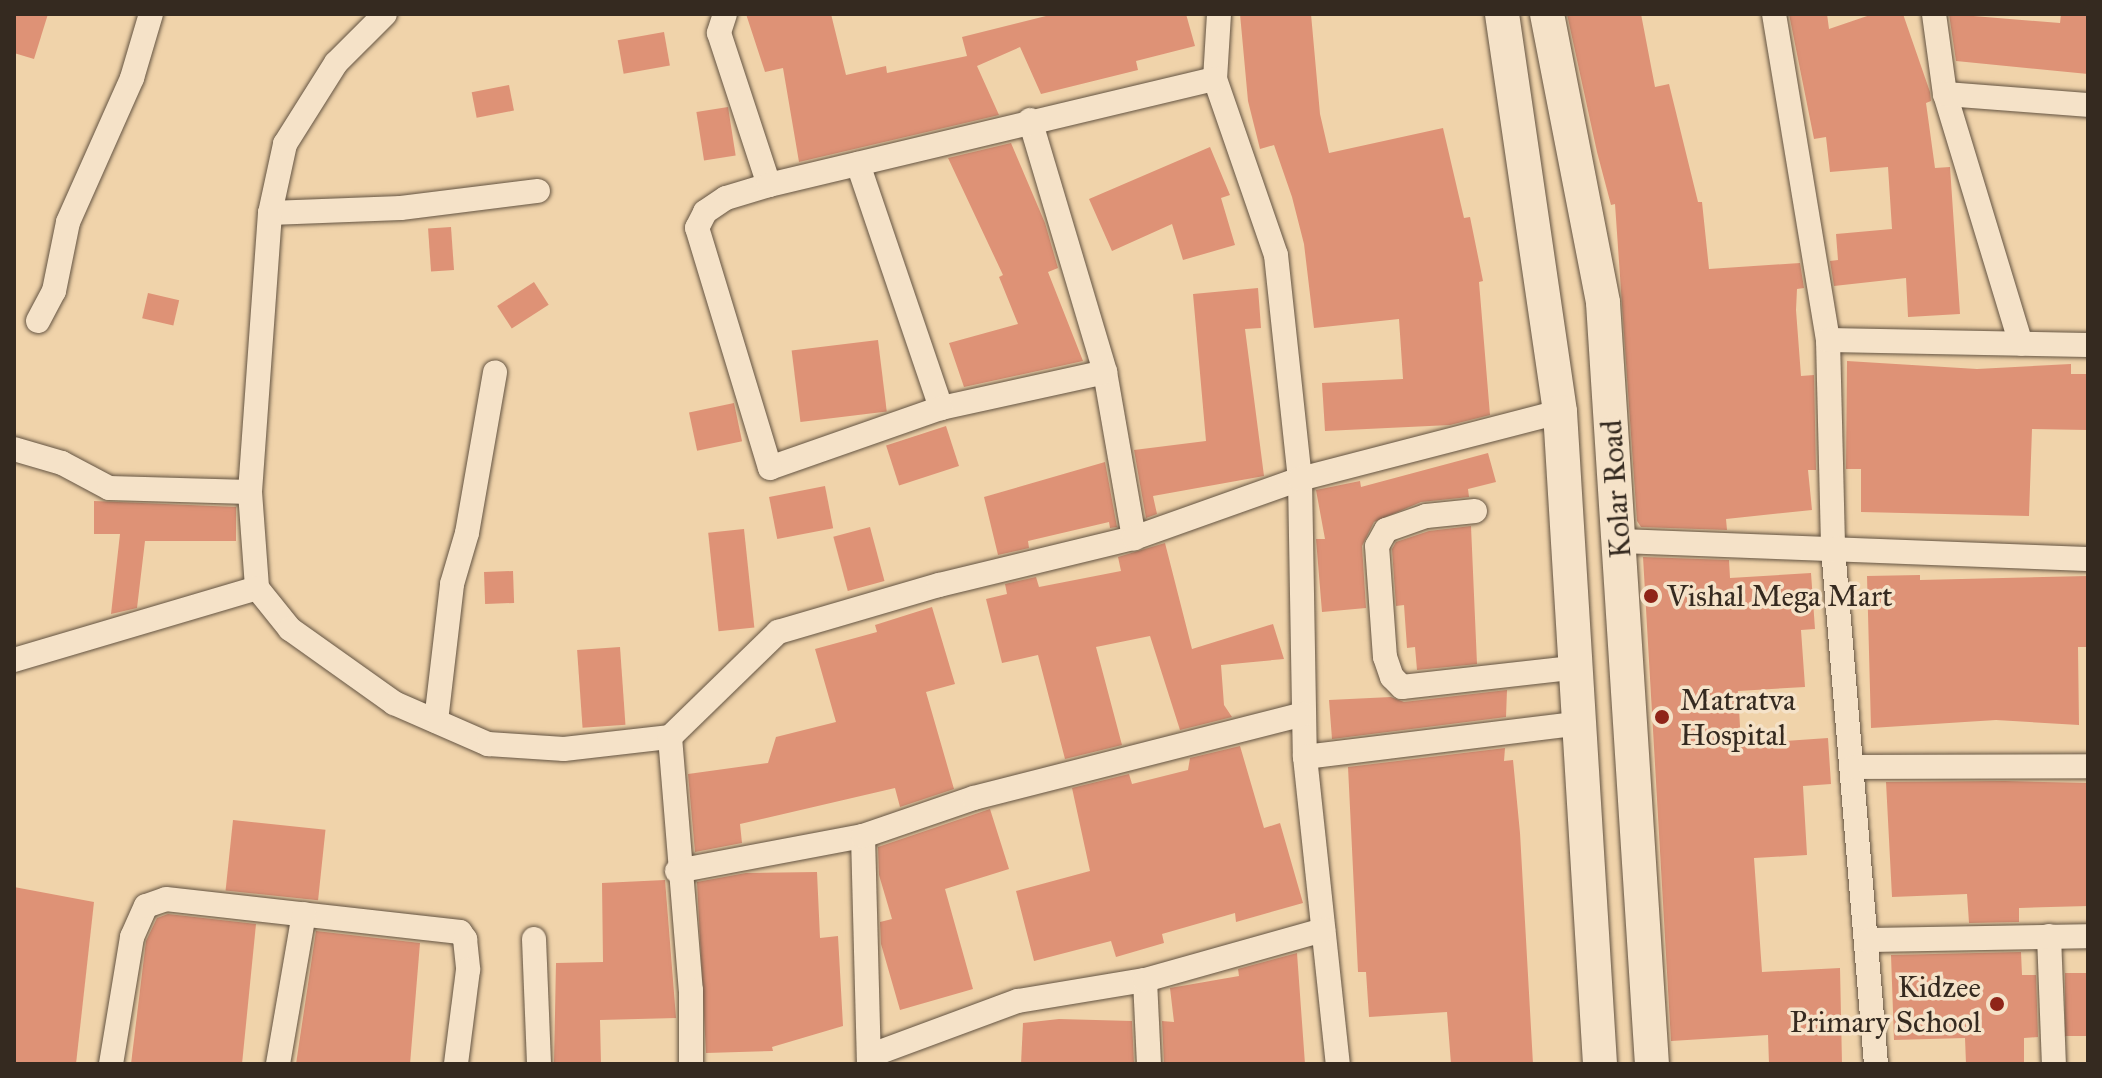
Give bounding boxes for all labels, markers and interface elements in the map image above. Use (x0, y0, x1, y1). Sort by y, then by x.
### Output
street label: Kolar Road (1593, 419, 1639, 559)
place label: Vishal Mega Mart (1667, 578, 1893, 614)
marker: Vishal Mega Mart (1642, 587, 1660, 605)
place label: Matratva Hospital (1680, 682, 1796, 752)
marker: Matratva Hospital (1651, 706, 1673, 728)
place label: Kidzee Primary School (1790, 969, 1981, 1040)
marker: Kidzee Primary School (1988, 995, 2006, 1013)

